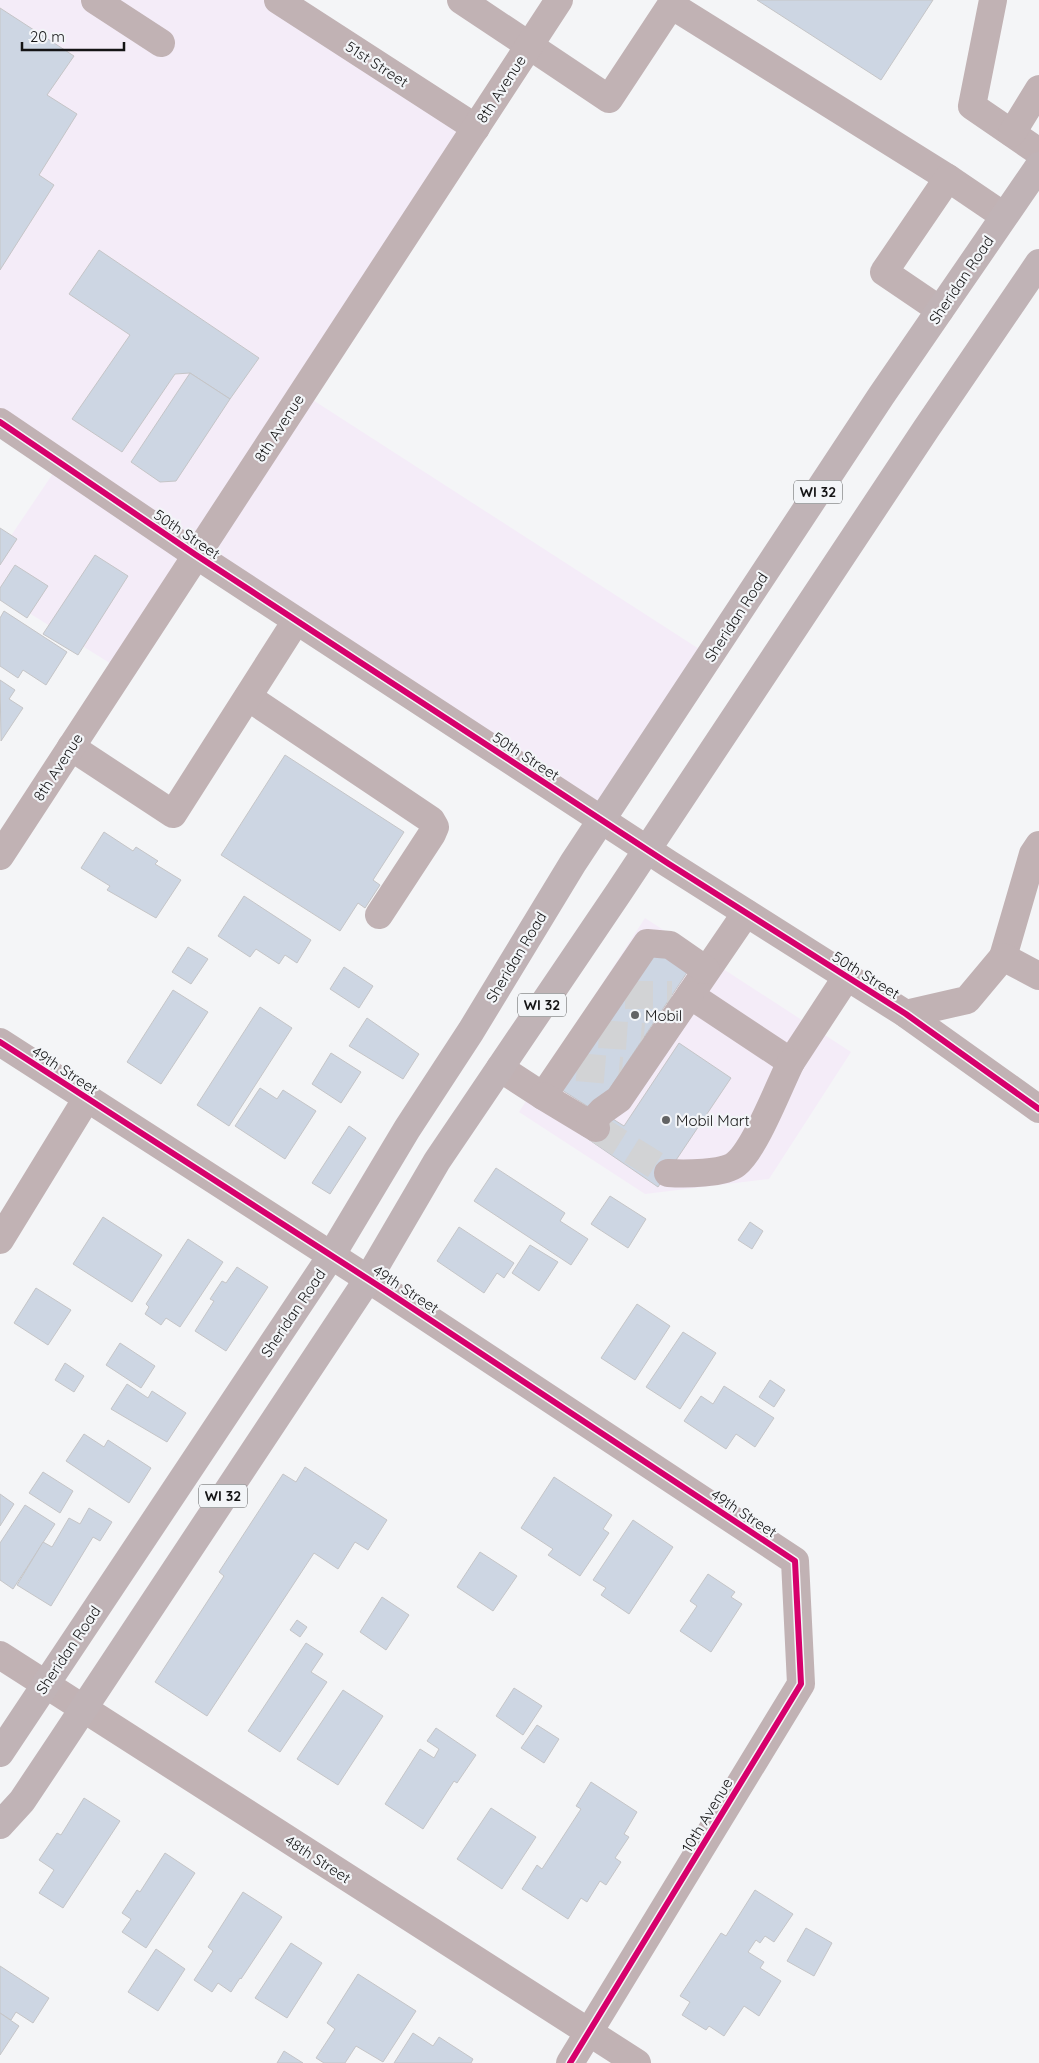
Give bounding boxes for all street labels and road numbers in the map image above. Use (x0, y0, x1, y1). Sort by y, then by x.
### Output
street label: 51st Street (342, 37, 412, 91)
street label: 8th Avenue (472, 51, 530, 127)
street label: Sheridan Road (924, 232, 998, 328)
street label: 8th Avenue (250, 390, 308, 466)
road number: WI 32 (794, 481, 842, 504)
street label: 50th Street (150, 505, 224, 563)
street label: Sheridan Road (700, 569, 772, 665)
street label: 50th Street (489, 727, 563, 785)
street label: 8th Avenue (29, 729, 87, 805)
street label: Sheridan Road (481, 908, 551, 1006)
street label: 50th Street (829, 947, 903, 1003)
road number: WI 32 (518, 994, 566, 1016)
street label: 49th Street (29, 1042, 101, 1098)
street label: 49th Street (370, 1261, 442, 1317)
street label: Sheridan Road (256, 1265, 330, 1361)
road number: WI 32 (199, 1484, 247, 1508)
street label: 49th Street (708, 1485, 780, 1541)
street label: Sheridan Road (31, 1602, 105, 1698)
street label: 10th Avenue (677, 1774, 737, 1856)
street label: 48th Street (282, 1831, 354, 1887)

